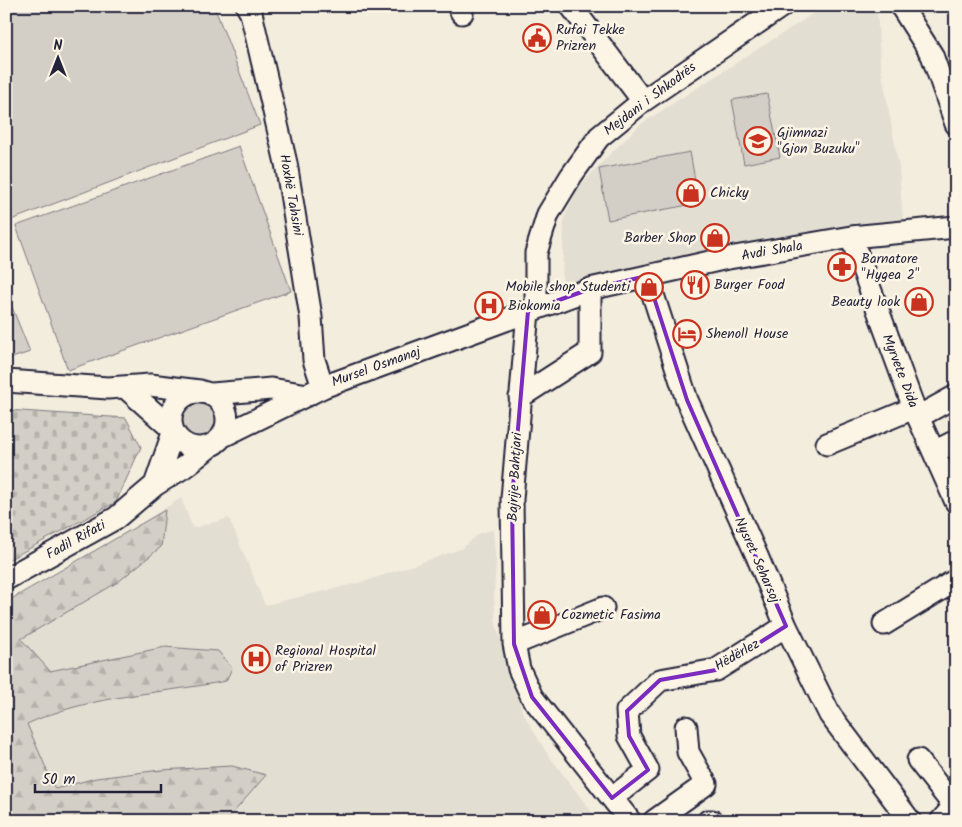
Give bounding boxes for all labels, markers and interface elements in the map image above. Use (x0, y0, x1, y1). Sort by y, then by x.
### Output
place label: Rufai Tekke Prizren (556, 19, 626, 57)
public building icon: Rufai Tekke Prizren (522, 23, 552, 53)
north arrow (32, 32, 82, 82)
text: N (54, 35, 63, 57)
street label: Mejdani i Shkodrës (599, 57, 701, 141)
place label: Gjimnazi "Gjon Buzuku" (777, 122, 860, 160)
school or university icon: Gjimnazi "Gjon Buzuku" (743, 126, 773, 156)
street label: Hoxhë Tahsini (273, 152, 309, 238)
shop icon: Chicky (676, 178, 706, 208)
place label: Chicky (710, 182, 749, 204)
shop icon: Barber Shop (700, 223, 730, 253)
place label: Barber Shop (624, 227, 696, 249)
street label: Avdi Shala (740, 235, 804, 267)
place label: Barnatore "Hygea 2" (861, 248, 920, 286)
pharmacy icon: Barnatore "Hygea 2" (827, 252, 857, 282)
restaurant icon: Burger Food (680, 270, 710, 300)
shop icon: Mobile shop Studenti (634, 272, 664, 302)
place label: Burger Food (714, 274, 785, 296)
place label: Mobile shop Studenti (505, 276, 631, 298)
shop icon: Beauty look (904, 287, 934, 317)
hospital icon: Biokomia (474, 291, 504, 321)
place label: Beauty look (831, 291, 900, 313)
place label: Biokomia (508, 295, 561, 317)
hotel icon: Shenoll House (672, 319, 702, 349)
place label: Shenoll House (706, 323, 789, 345)
street label: Myrvete Dida (876, 331, 924, 411)
street label: Mursel Osmanaj (328, 341, 424, 393)
street label: Bajrije Bahtjari (502, 431, 528, 522)
street label: Nysret Seharsoj (728, 513, 786, 607)
street label: Fadil Rifati (42, 514, 110, 565)
shop icon: Cozmetic Fasima (527, 600, 557, 630)
place label: Cozmetic Fasima (561, 604, 661, 626)
street label: Hëdërlez (710, 633, 764, 677)
place label: Regional Hospital of Prizren (275, 640, 377, 678)
hospital icon: Regional Hospital of Prizren (241, 644, 271, 674)
scale bar (35, 762, 161, 794)
text: 50 m (42, 768, 76, 792)

